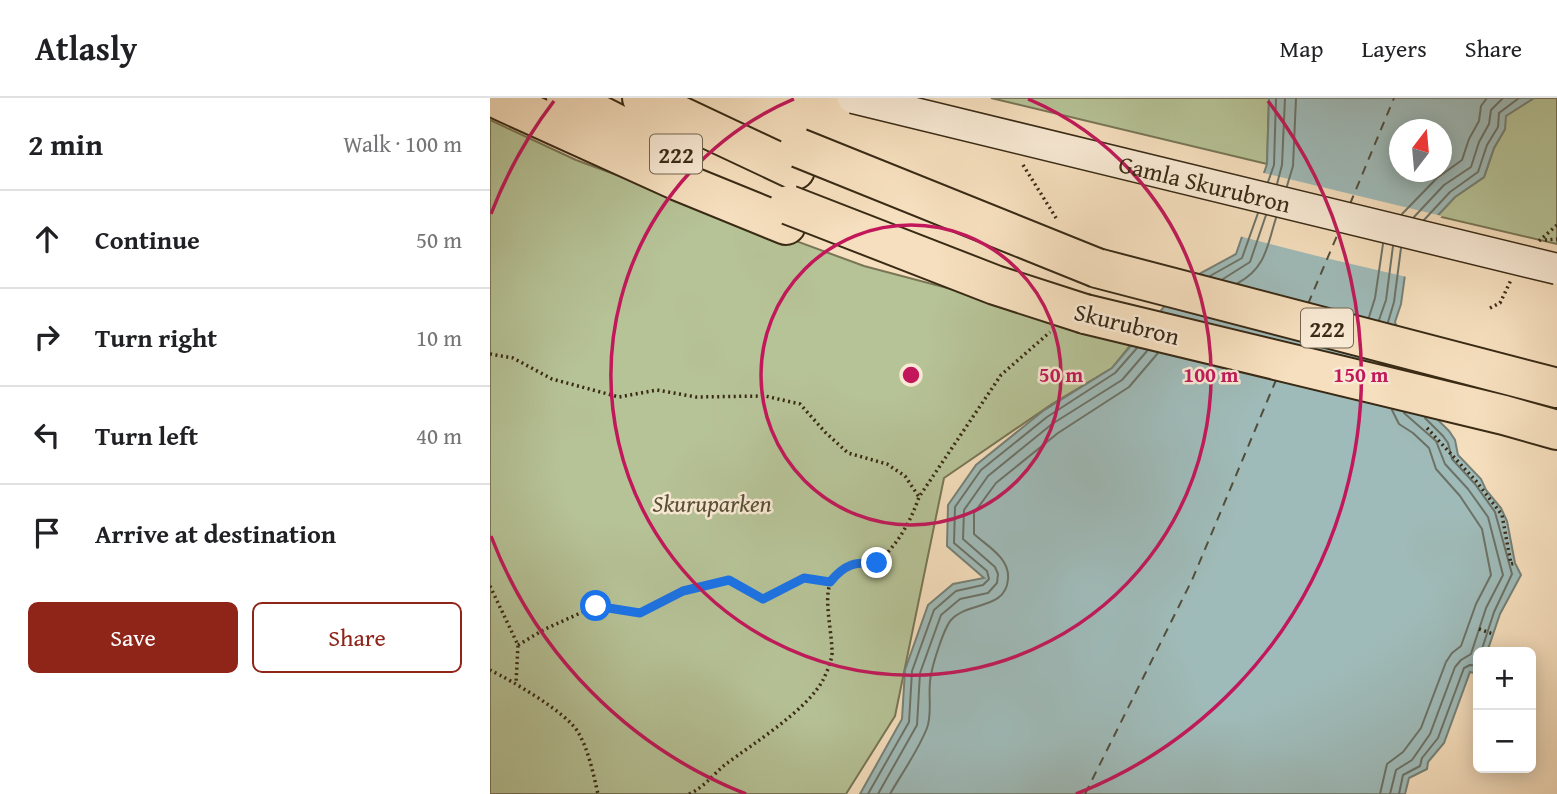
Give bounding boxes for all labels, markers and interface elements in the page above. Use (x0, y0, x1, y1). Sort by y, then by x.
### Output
text: Atlasly (35, 24, 137, 72)
text: Map (1280, 31, 1323, 66)
text: Layers (1361, 31, 1427, 66)
text: Share (1465, 31, 1522, 66)
north arrow (1389, 119, 1452, 182)
text: 2 min (28, 122, 103, 166)
text: Walk · 100 m (343, 127, 462, 160)
road number: 222 (650, 134, 702, 174)
street label: Gamla Skurubron (1115, 146, 1295, 221)
icon: ahead (28, 220, 66, 258)
text: Continue (95, 220, 200, 259)
text: 50 m (416, 223, 462, 256)
street label: Skurubron (1071, 294, 1184, 354)
road number: 222 (1301, 308, 1353, 347)
icon: right (28, 318, 66, 356)
text: Turn right (95, 318, 217, 357)
text: 10 m (416, 321, 462, 354)
text: 50 m (1039, 359, 1083, 390)
text: 100 m (1183, 359, 1239, 390)
text: 150 m (1333, 359, 1389, 390)
centre of rings (899, 363, 923, 387)
icon: left (28, 416, 66, 454)
text: Turn left (95, 416, 198, 455)
text: 40 m (416, 419, 462, 452)
park label: Skuruparken (652, 486, 772, 521)
icon: arrive (28, 514, 66, 552)
text: Arrive at destination (95, 514, 336, 553)
route end (861, 547, 892, 578)
route start (580, 590, 611, 621)
button: Save (28, 602, 238, 673)
button: Share (252, 602, 462, 673)
map controls (1473, 647, 1536, 773)
button: + (1473, 647, 1536, 710)
button: − (1473, 710, 1536, 773)

